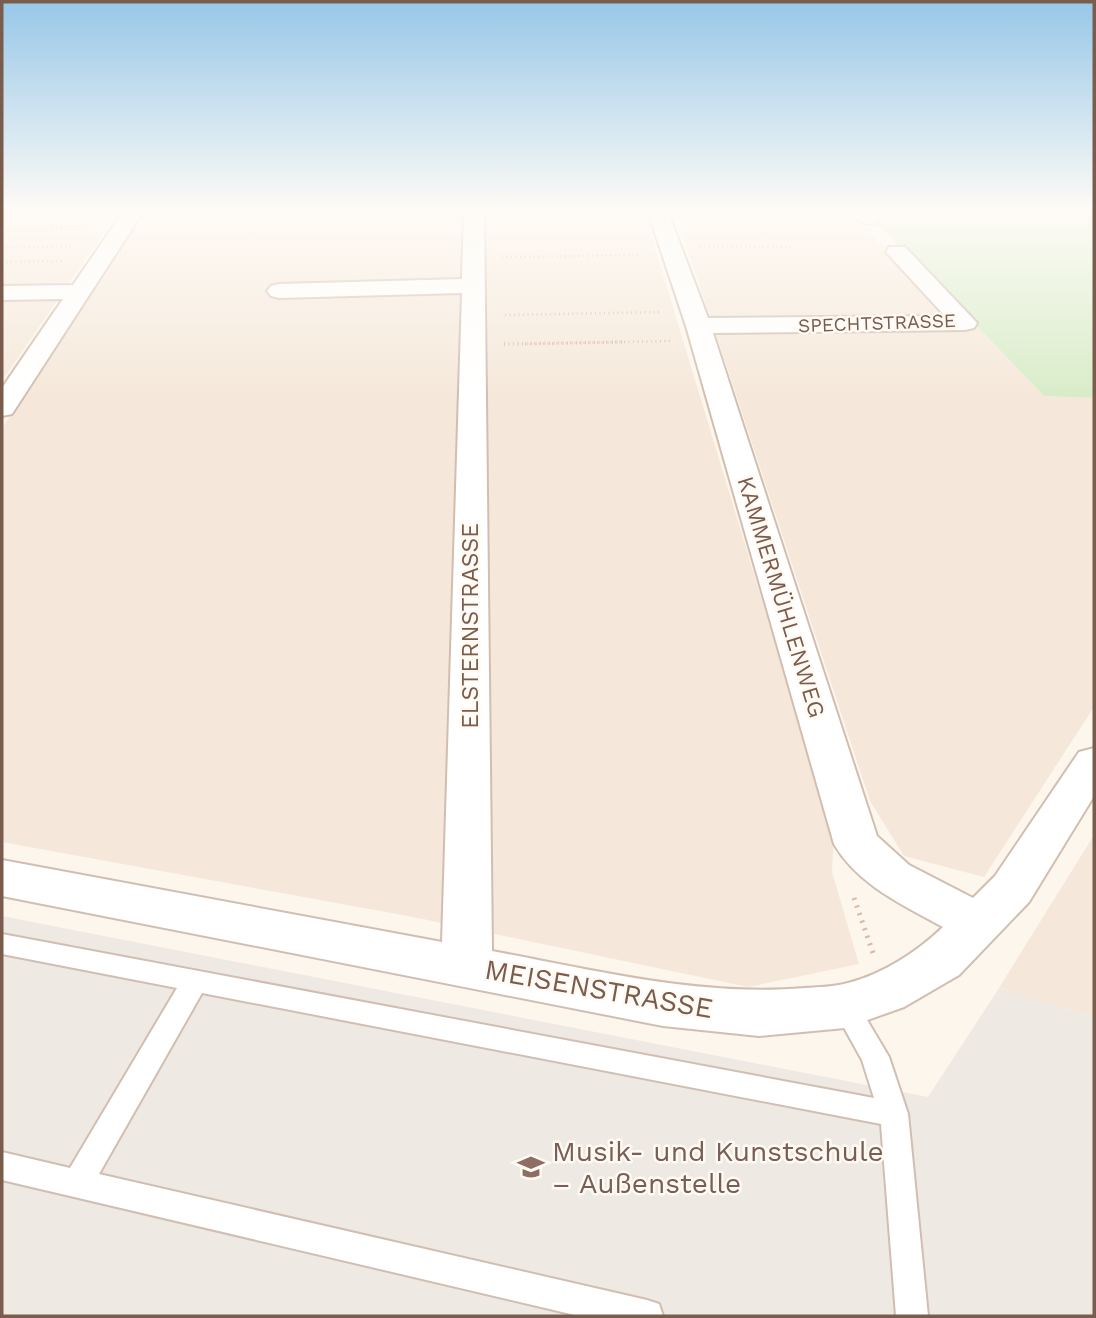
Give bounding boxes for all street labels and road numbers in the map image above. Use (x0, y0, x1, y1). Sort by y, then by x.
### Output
street label: SPECHTSTRASSE (798, 309, 956, 337)
street label: KAMMERMÜHLENWEG (731, 473, 831, 721)
street label: ELSTERNSTRASSE (457, 523, 484, 729)
street label: MEISENSTRASSE (482, 953, 716, 1025)

